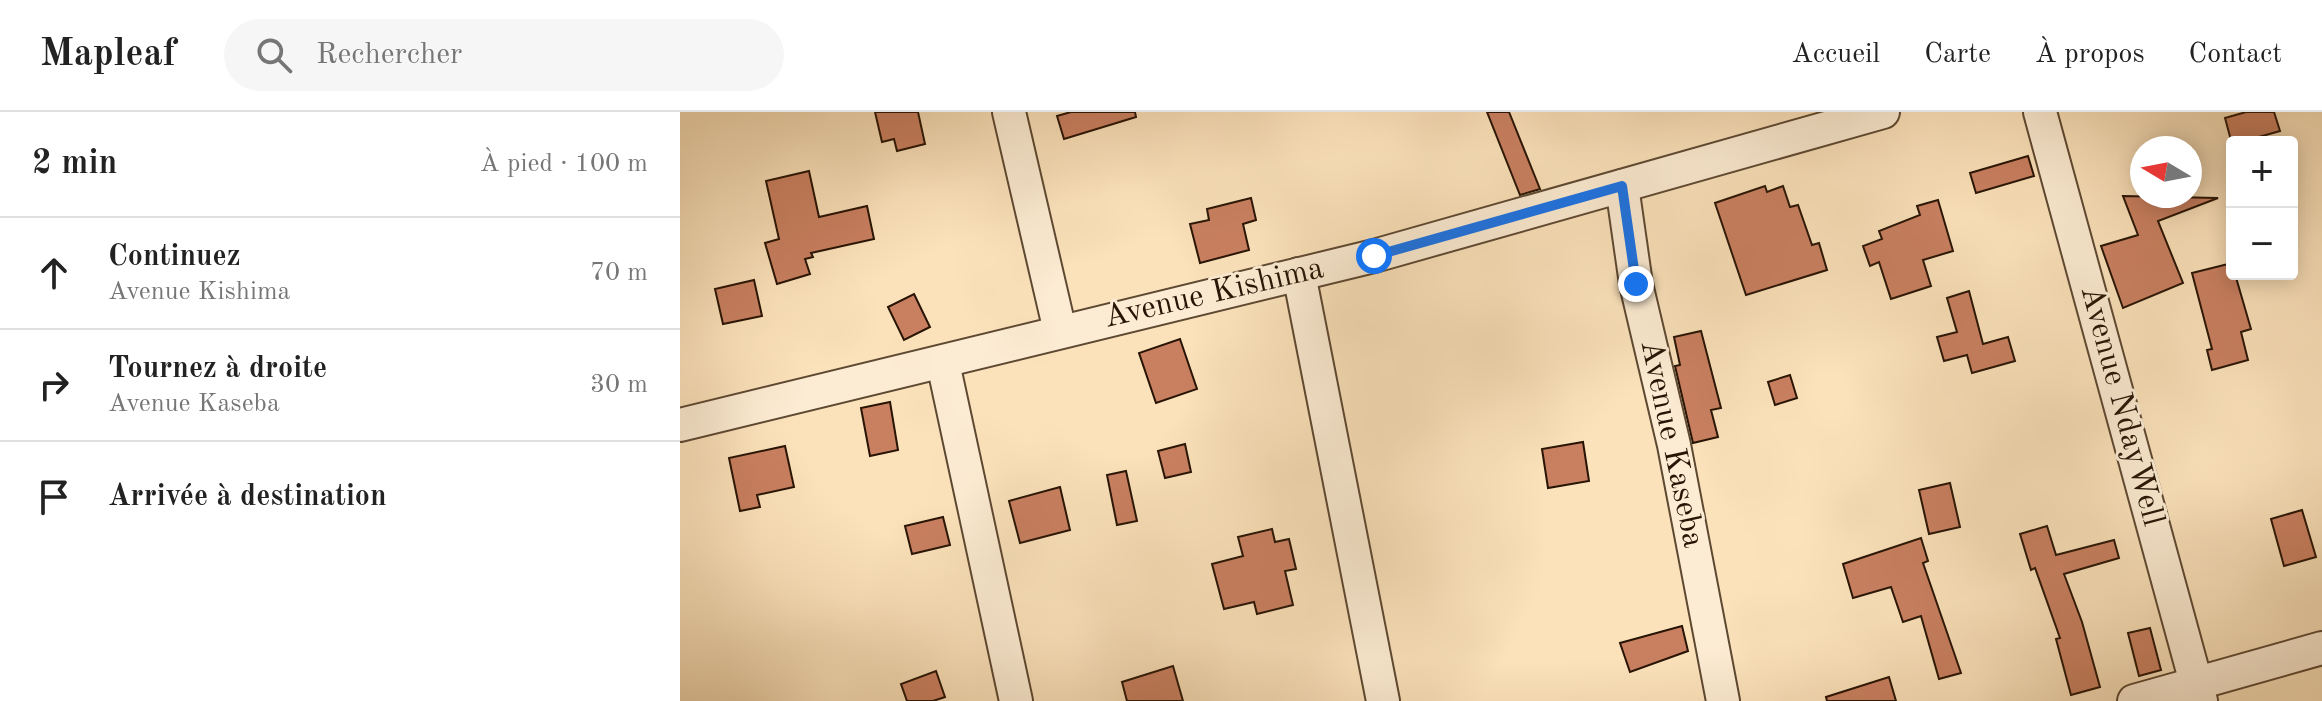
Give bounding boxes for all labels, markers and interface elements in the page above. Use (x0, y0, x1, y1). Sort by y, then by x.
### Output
search box (224, 19, 784, 91)
icon: search (252, 33, 296, 77)
text: Mapleaf (40, 36, 176, 74)
text: Rechercher (316, 40, 462, 70)
text: Accueil (1791, 41, 1880, 69)
text: Carte (1924, 41, 1991, 69)
text: À propos (2035, 41, 2145, 69)
text: Contact (2189, 41, 2282, 69)
north arrow (2130, 136, 2202, 208)
map controls (2226, 136, 2298, 280)
button: + (2226, 136, 2298, 208)
text: 2 min (32, 147, 117, 181)
text: À pied · 100 m (480, 151, 648, 177)
button: − (2226, 208, 2298, 280)
route start (1356, 238, 1392, 274)
text: Continuez (108, 242, 241, 272)
icon: ahead (32, 251, 76, 295)
street label: Avenue Kishima (1101, 253, 1327, 335)
text: 70 m (590, 260, 648, 286)
route end (1618, 266, 1654, 302)
text: Avenue Kishima (108, 279, 290, 305)
street label: Avenue NdayWell (2074, 282, 2168, 530)
street label: Avenue Kaseba (1633, 337, 1709, 551)
text: Tournez à droite (108, 354, 327, 384)
icon: right (32, 363, 76, 407)
text: 30 m (590, 372, 648, 398)
text: Avenue Kaseba (108, 391, 280, 417)
icon: arrive (32, 475, 76, 519)
text: Arrivée à destination (108, 482, 387, 512)

